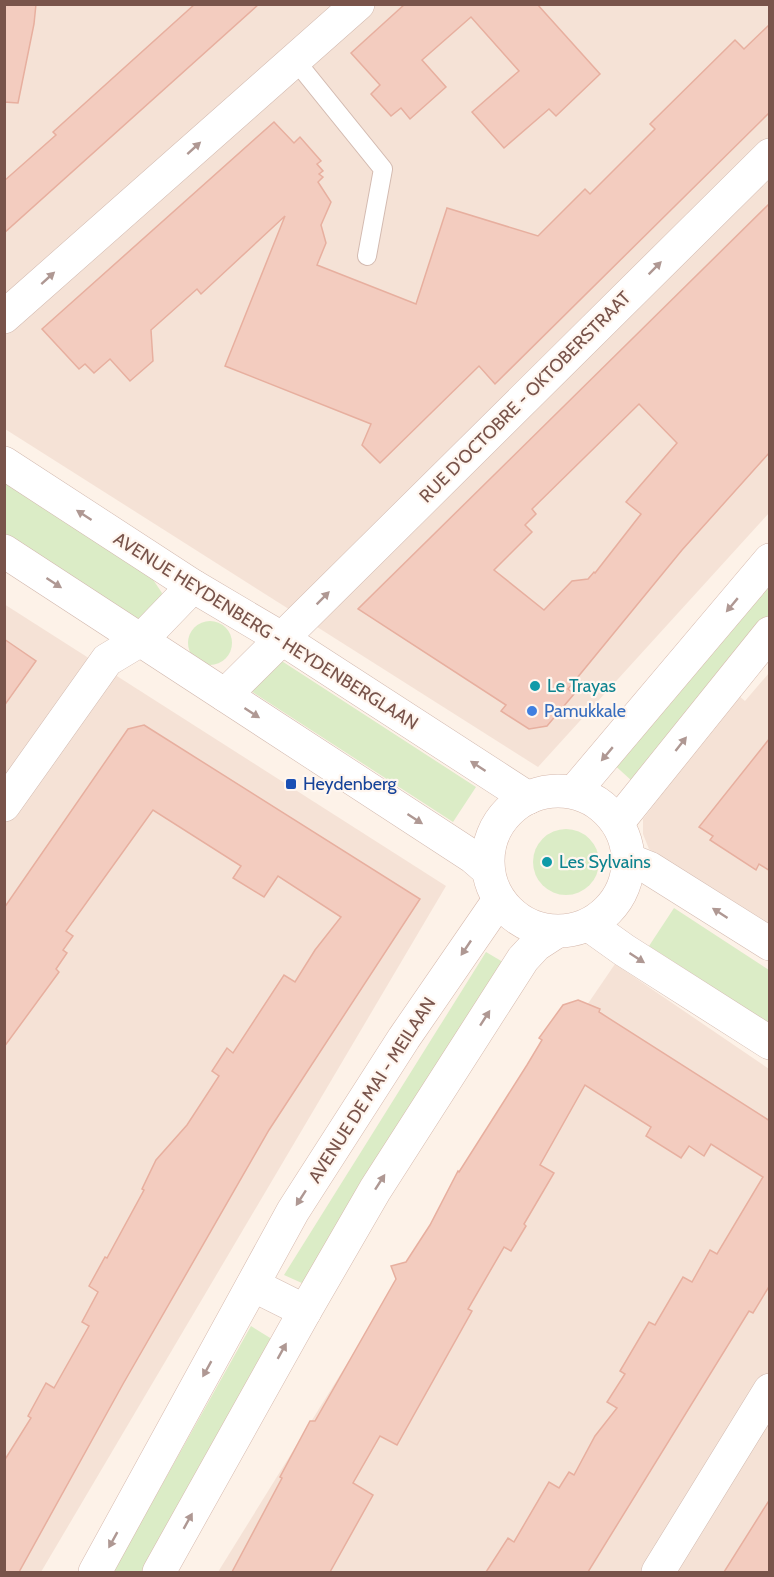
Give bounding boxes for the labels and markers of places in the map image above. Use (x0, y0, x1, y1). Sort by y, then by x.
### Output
place label: Le Trayas (547, 675, 616, 697)
marker: Le Trayas (528, 679, 542, 693)
place label: Pamukkale (544, 700, 626, 722)
marker: Pamukkale (525, 704, 539, 718)
place label: Heydenberg (303, 773, 398, 795)
marker: Heydenberg (284, 777, 298, 791)
place label: Les Sylvains (559, 851, 651, 873)
marker: Les Sylvains (540, 855, 554, 869)

